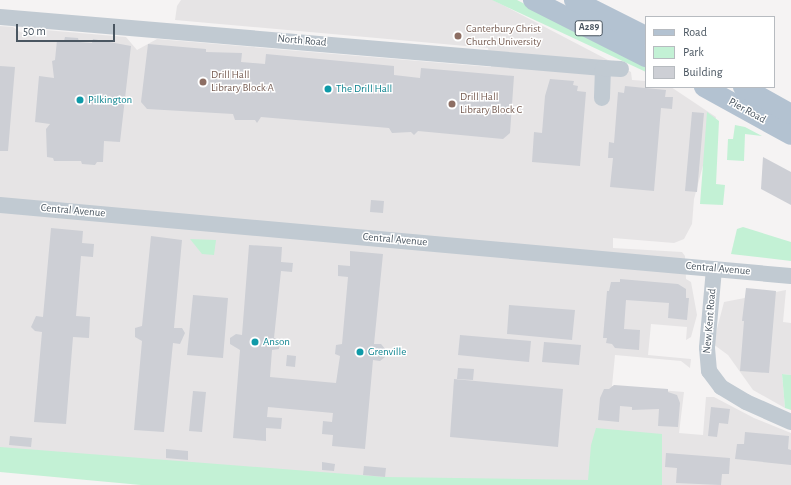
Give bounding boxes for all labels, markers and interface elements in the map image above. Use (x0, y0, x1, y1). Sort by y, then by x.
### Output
scale bar (18, 16, 117, 42)
legend (645, 16, 775, 88)
road number: A289 (574, 20, 604, 36)
place label: Canterbury Christ Church University (466, 23, 541, 49)
text: 50 m (23, 25, 46, 37)
text: Road (683, 26, 707, 38)
marker: Canterbury Christ Church University (453, 31, 463, 41)
street label: North Road (277, 32, 327, 50)
text: Park (683, 46, 704, 58)
text: Building (683, 66, 723, 78)
place label: Drill Hall Library Block A (211, 69, 274, 95)
marker: Drill Hall Library Block A (198, 77, 208, 87)
place label: The Drill Hall (336, 82, 392, 96)
marker: The Drill Hall (323, 84, 333, 94)
place label: Drill Hall Library Block C (460, 91, 522, 117)
place label: Pilkington (88, 93, 132, 107)
marker: Pilkington (75, 95, 85, 105)
street label: Pier Road (726, 95, 768, 127)
marker: Drill Hall Library Block C (447, 99, 457, 109)
street label: Central Avenue (40, 202, 106, 220)
street label: Central Avenue (362, 231, 428, 249)
street label: Central Avenue (685, 260, 751, 278)
street label: New Kent Road (701, 288, 719, 354)
place label: Anson (263, 335, 290, 349)
marker: Anson (250, 337, 260, 347)
place label: Grenville (368, 345, 406, 359)
marker: Grenville (355, 347, 365, 357)

